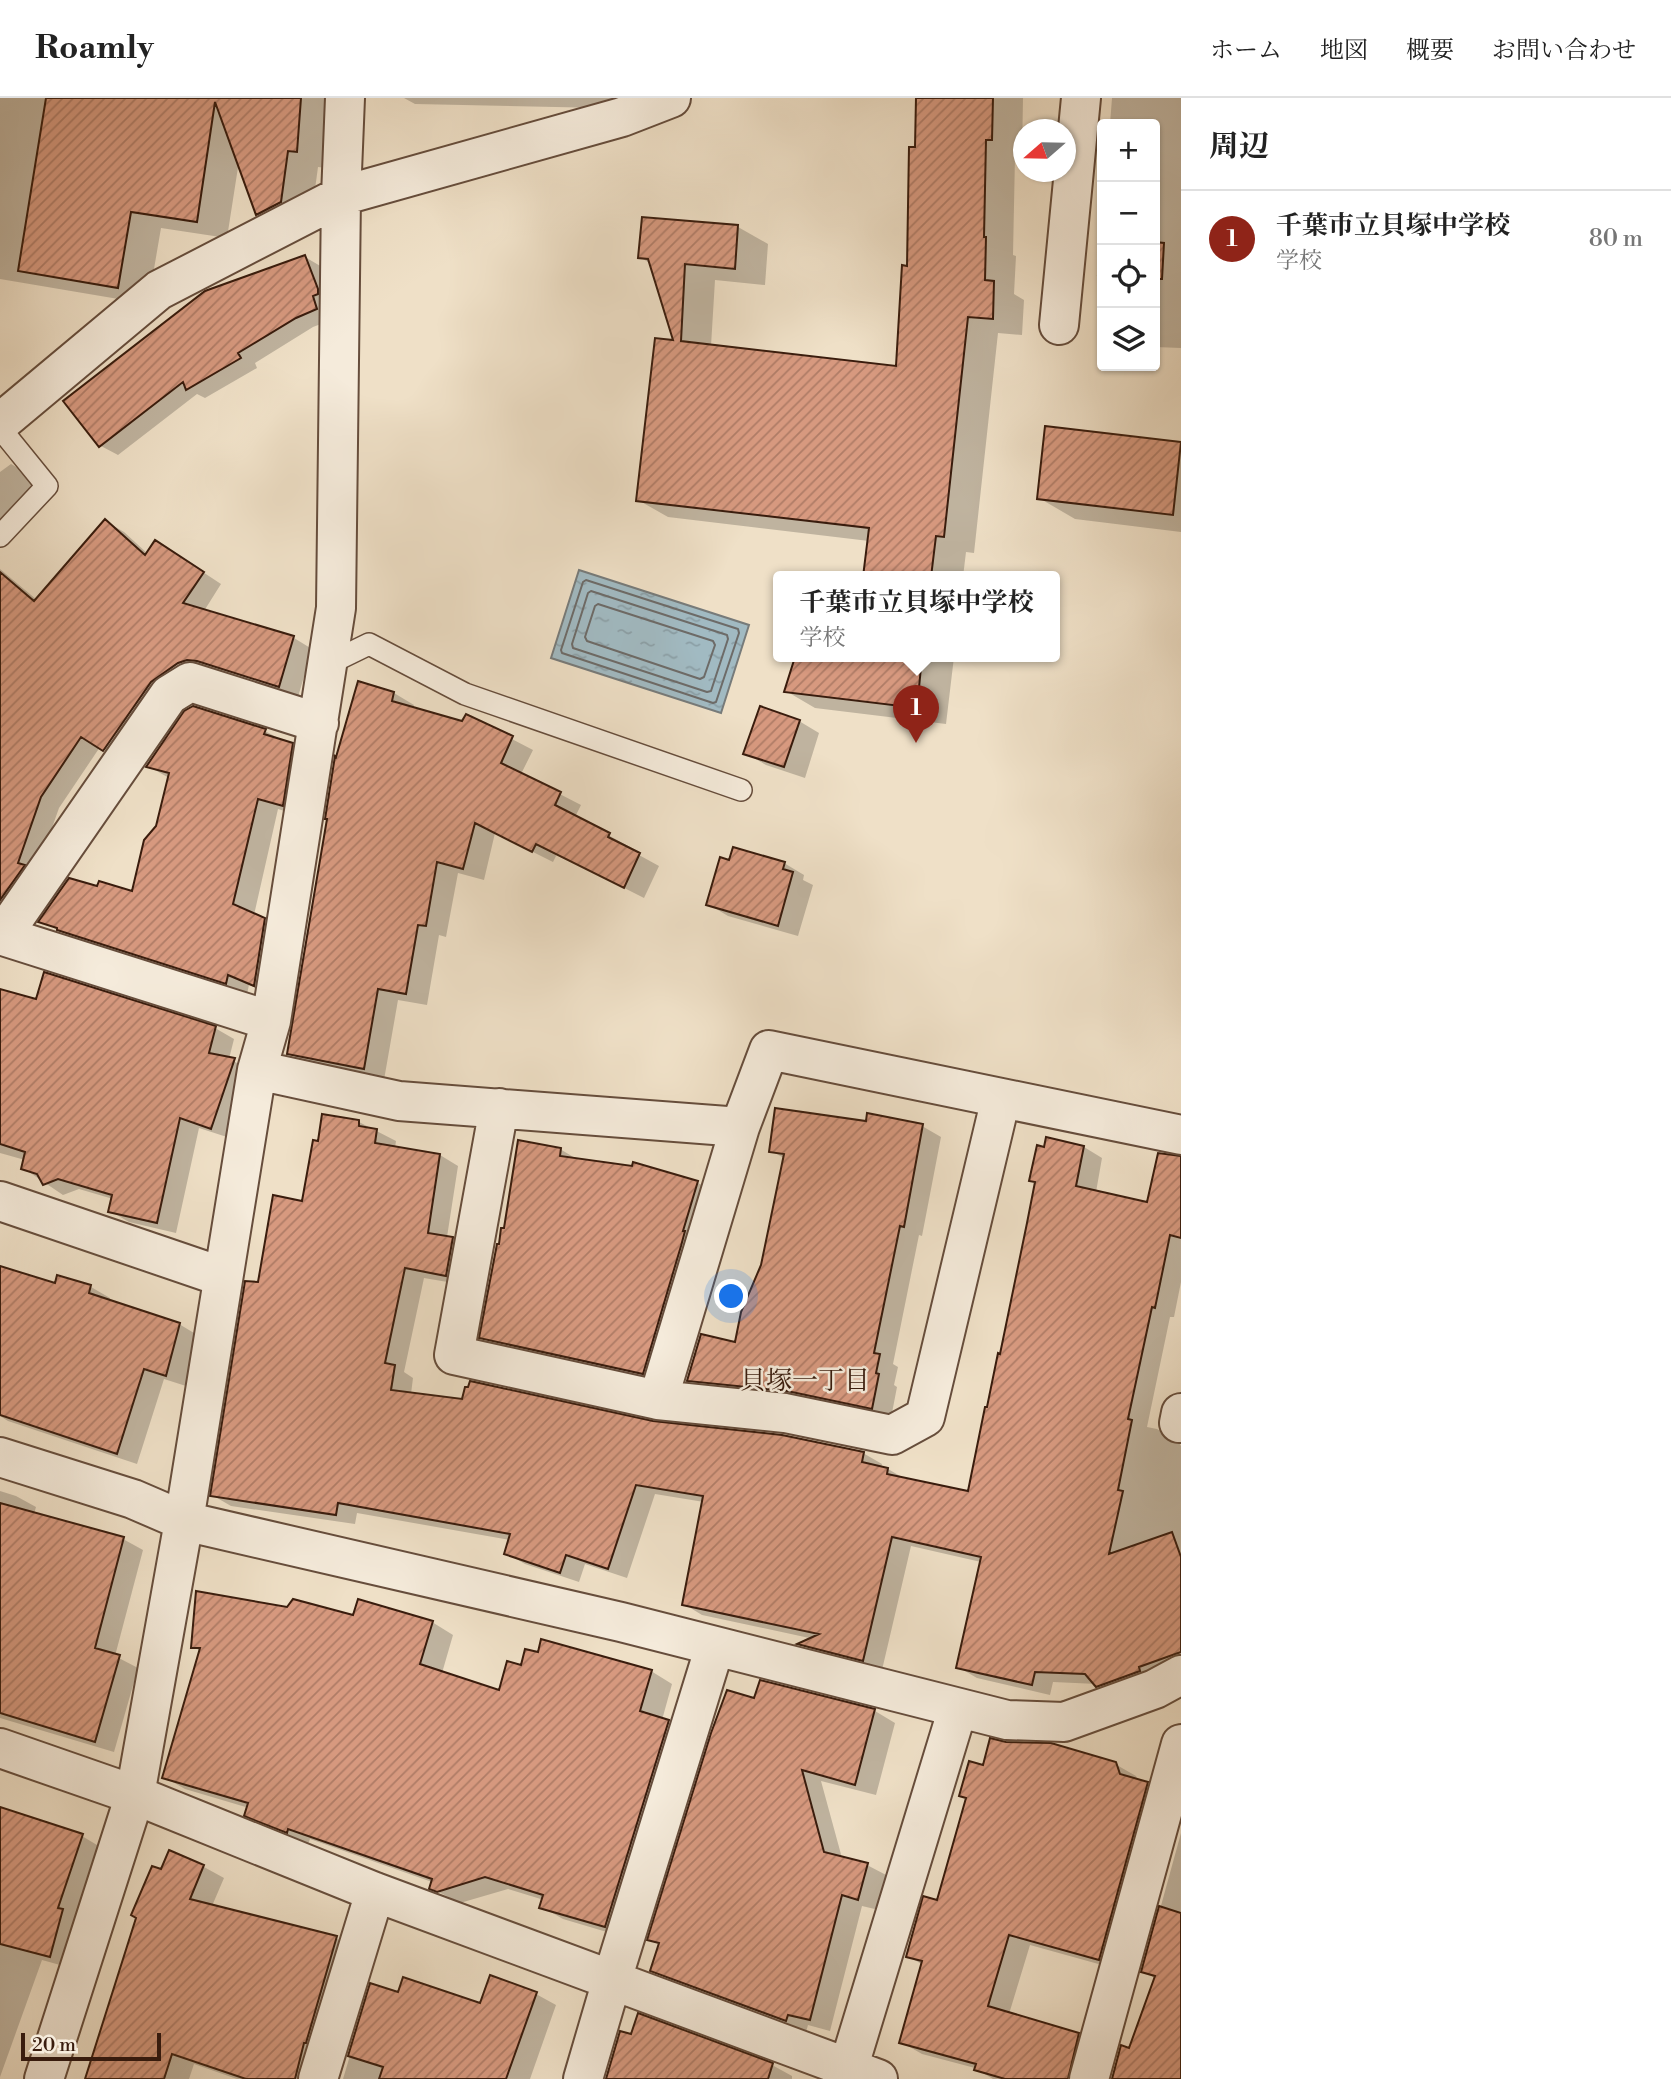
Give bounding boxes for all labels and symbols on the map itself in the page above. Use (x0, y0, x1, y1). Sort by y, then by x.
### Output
north arrow (1013, 119, 1076, 182)
pin: 1 (893, 685, 939, 743)
your location (714, 1279, 748, 1313)
district label: 貝塚一丁目 (740, 1365, 870, 1397)
scale bar (21, 2030, 161, 2062)

